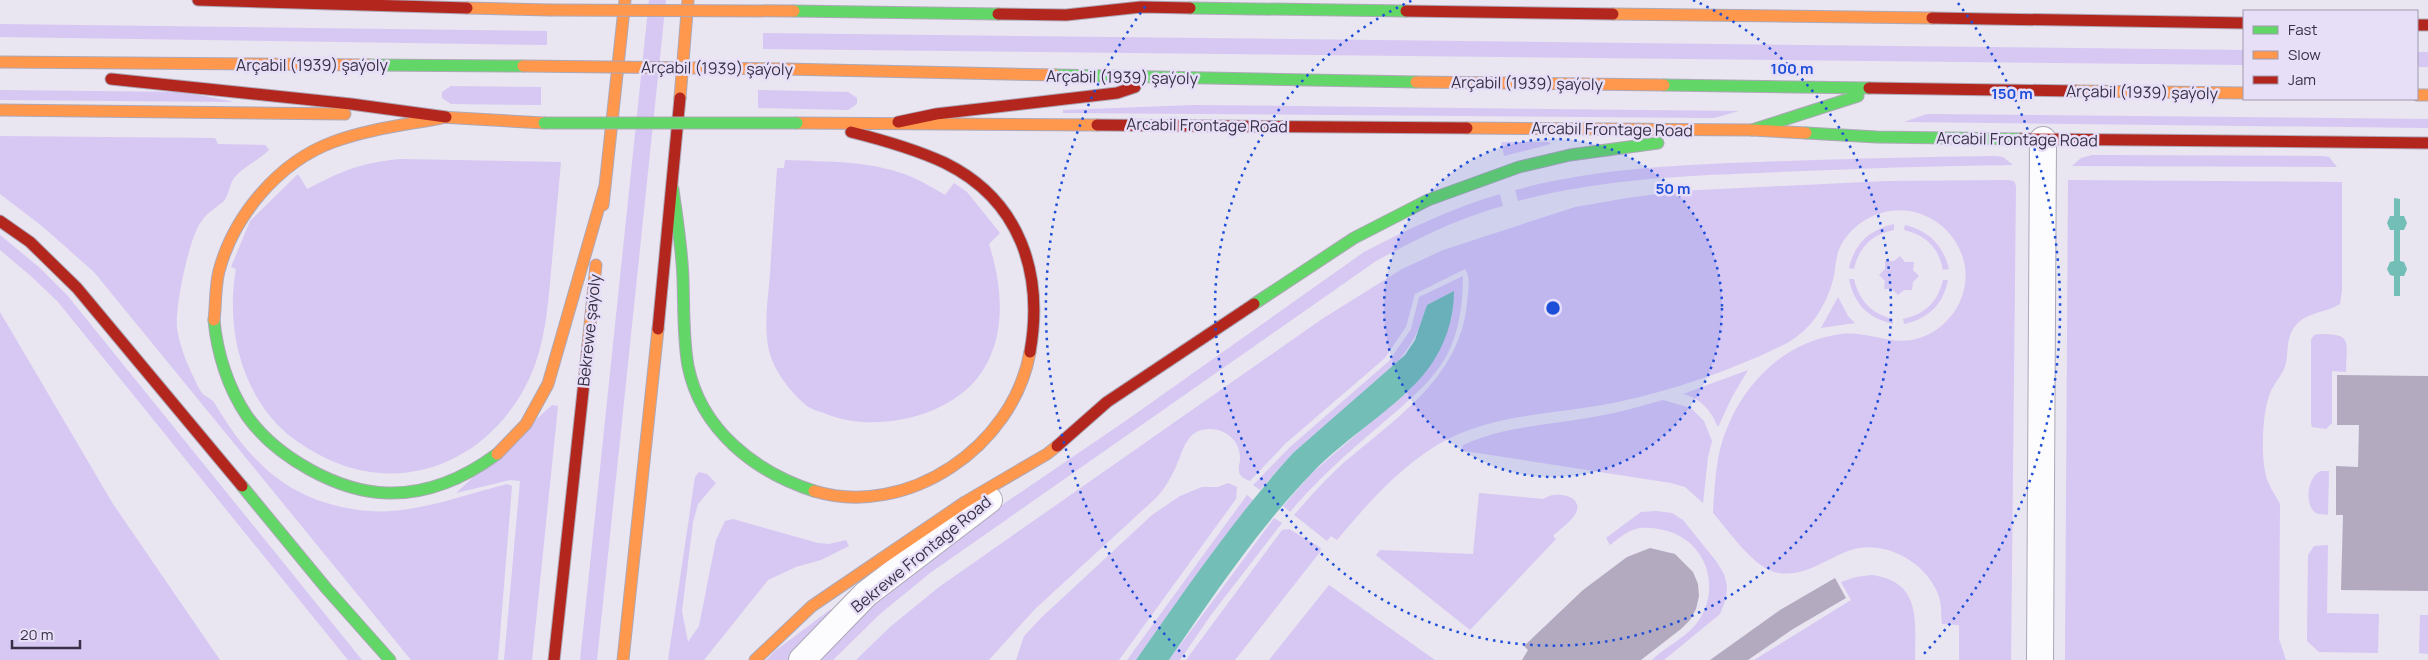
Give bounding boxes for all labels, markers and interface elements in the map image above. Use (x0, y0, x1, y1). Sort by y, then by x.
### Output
legend (2243, 10, 2418, 100)
text: Fast (2288, 19, 2317, 40)
text: Slow (2288, 44, 2321, 65)
street label: Arçabil (1939) şaýoly (236, 54, 389, 76)
street label: Arçabil (1939) şaýoly (641, 56, 794, 80)
text: 100 m (1771, 58, 1813, 79)
street label: Arçabil (1939) şaýoly (1046, 65, 1199, 89)
text: Jam (2288, 69, 2316, 90)
street label: Arçabil (1939) şaýoly (1451, 71, 1604, 95)
street label: Arçabil (1939) şaýoly (2066, 80, 2219, 104)
text: 150 m (1991, 83, 2033, 104)
street label: Arcabil Frontage Road (1126, 113, 1288, 137)
street label: Arcabil Frontage Road (1531, 117, 1693, 141)
street label: Arcabil Frontage Road (1936, 127, 2098, 151)
text: 50 m (1655, 178, 1691, 199)
street label: Bekrewe şaýoly (572, 272, 606, 387)
centre of rings (1544, 299, 1562, 317)
street label: Bekrewe Frontage Road (846, 491, 996, 617)
scale bar (12, 618, 80, 650)
text: 20 m (20, 624, 53, 645)

